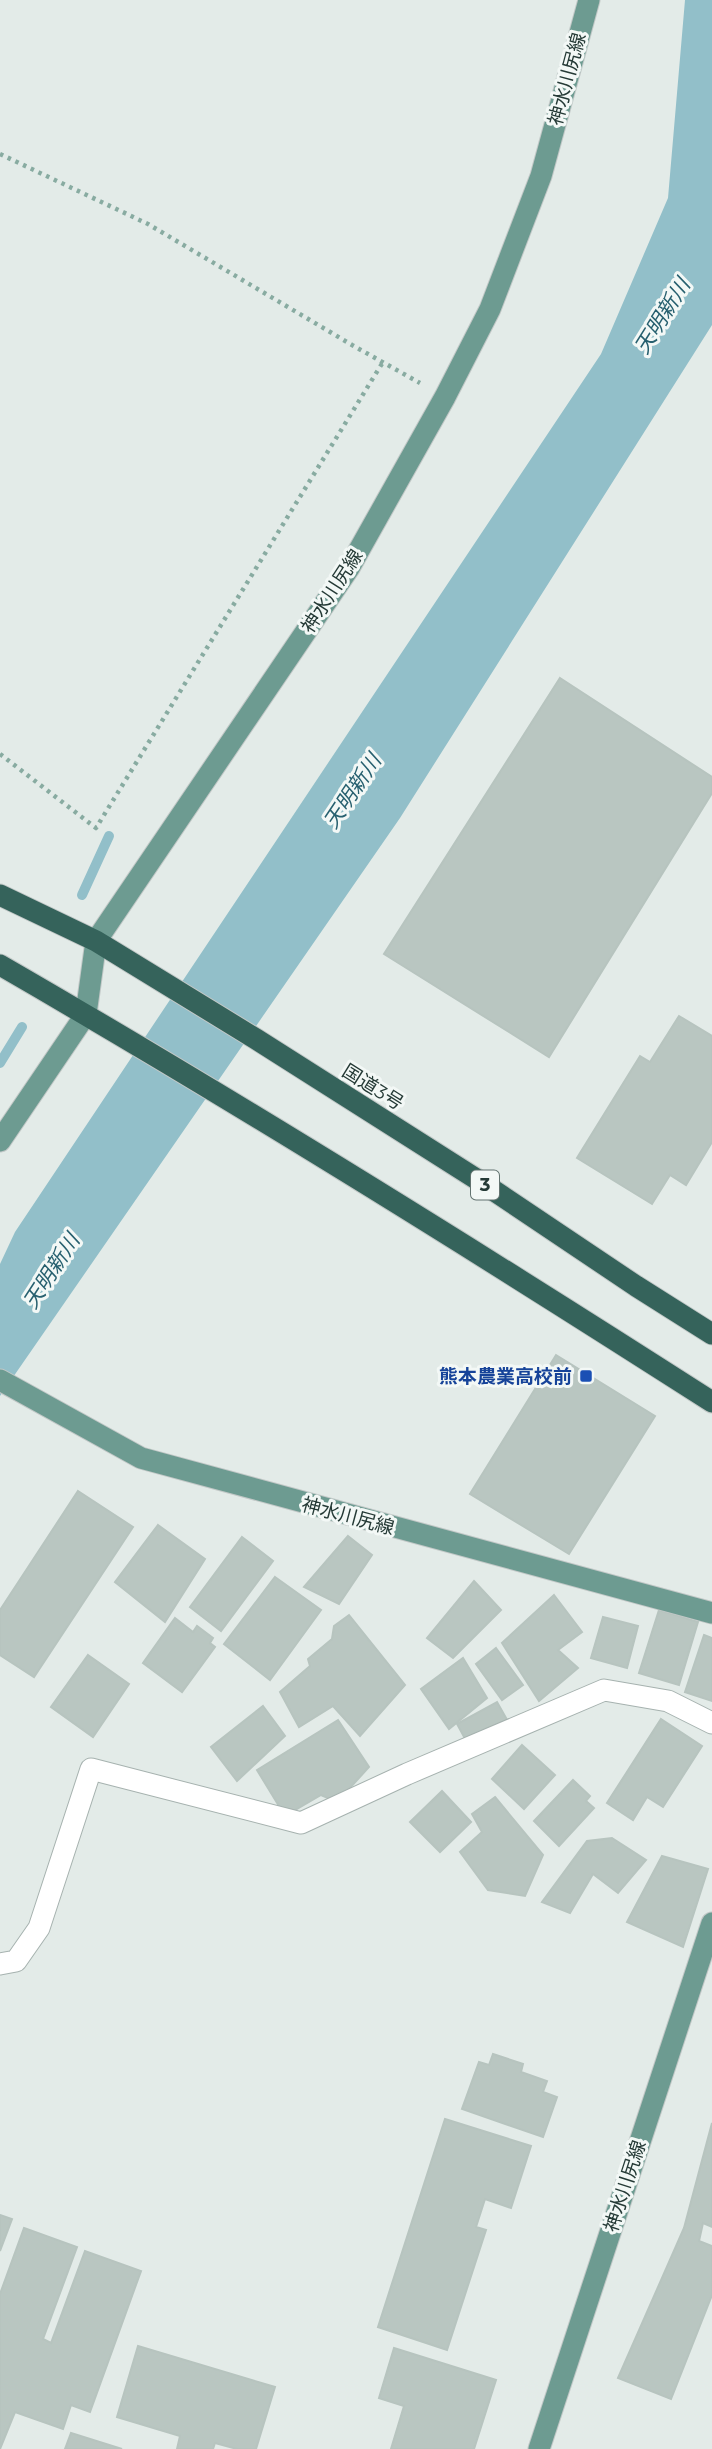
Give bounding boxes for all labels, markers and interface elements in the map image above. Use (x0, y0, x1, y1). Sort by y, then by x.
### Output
street label: 神水川尻線 (544, 30, 590, 128)
water label: 天明新川 (629, 272, 696, 358)
street label: 神水川尻線 (296, 545, 368, 637)
water label: 天明新川 (318, 748, 387, 833)
street label: 国道3号 (338, 1059, 408, 1115)
road number: 3 (471, 1170, 499, 1200)
water label: 天明新川 (18, 1227, 85, 1313)
place label: 熊本農業高校前 (439, 1365, 572, 1388)
marker: 熊本農業高校前 (578, 1368, 594, 1384)
street label: 神水川尻線 (299, 1493, 397, 1539)
street label: 神水川尻線 (599, 2137, 651, 2235)

